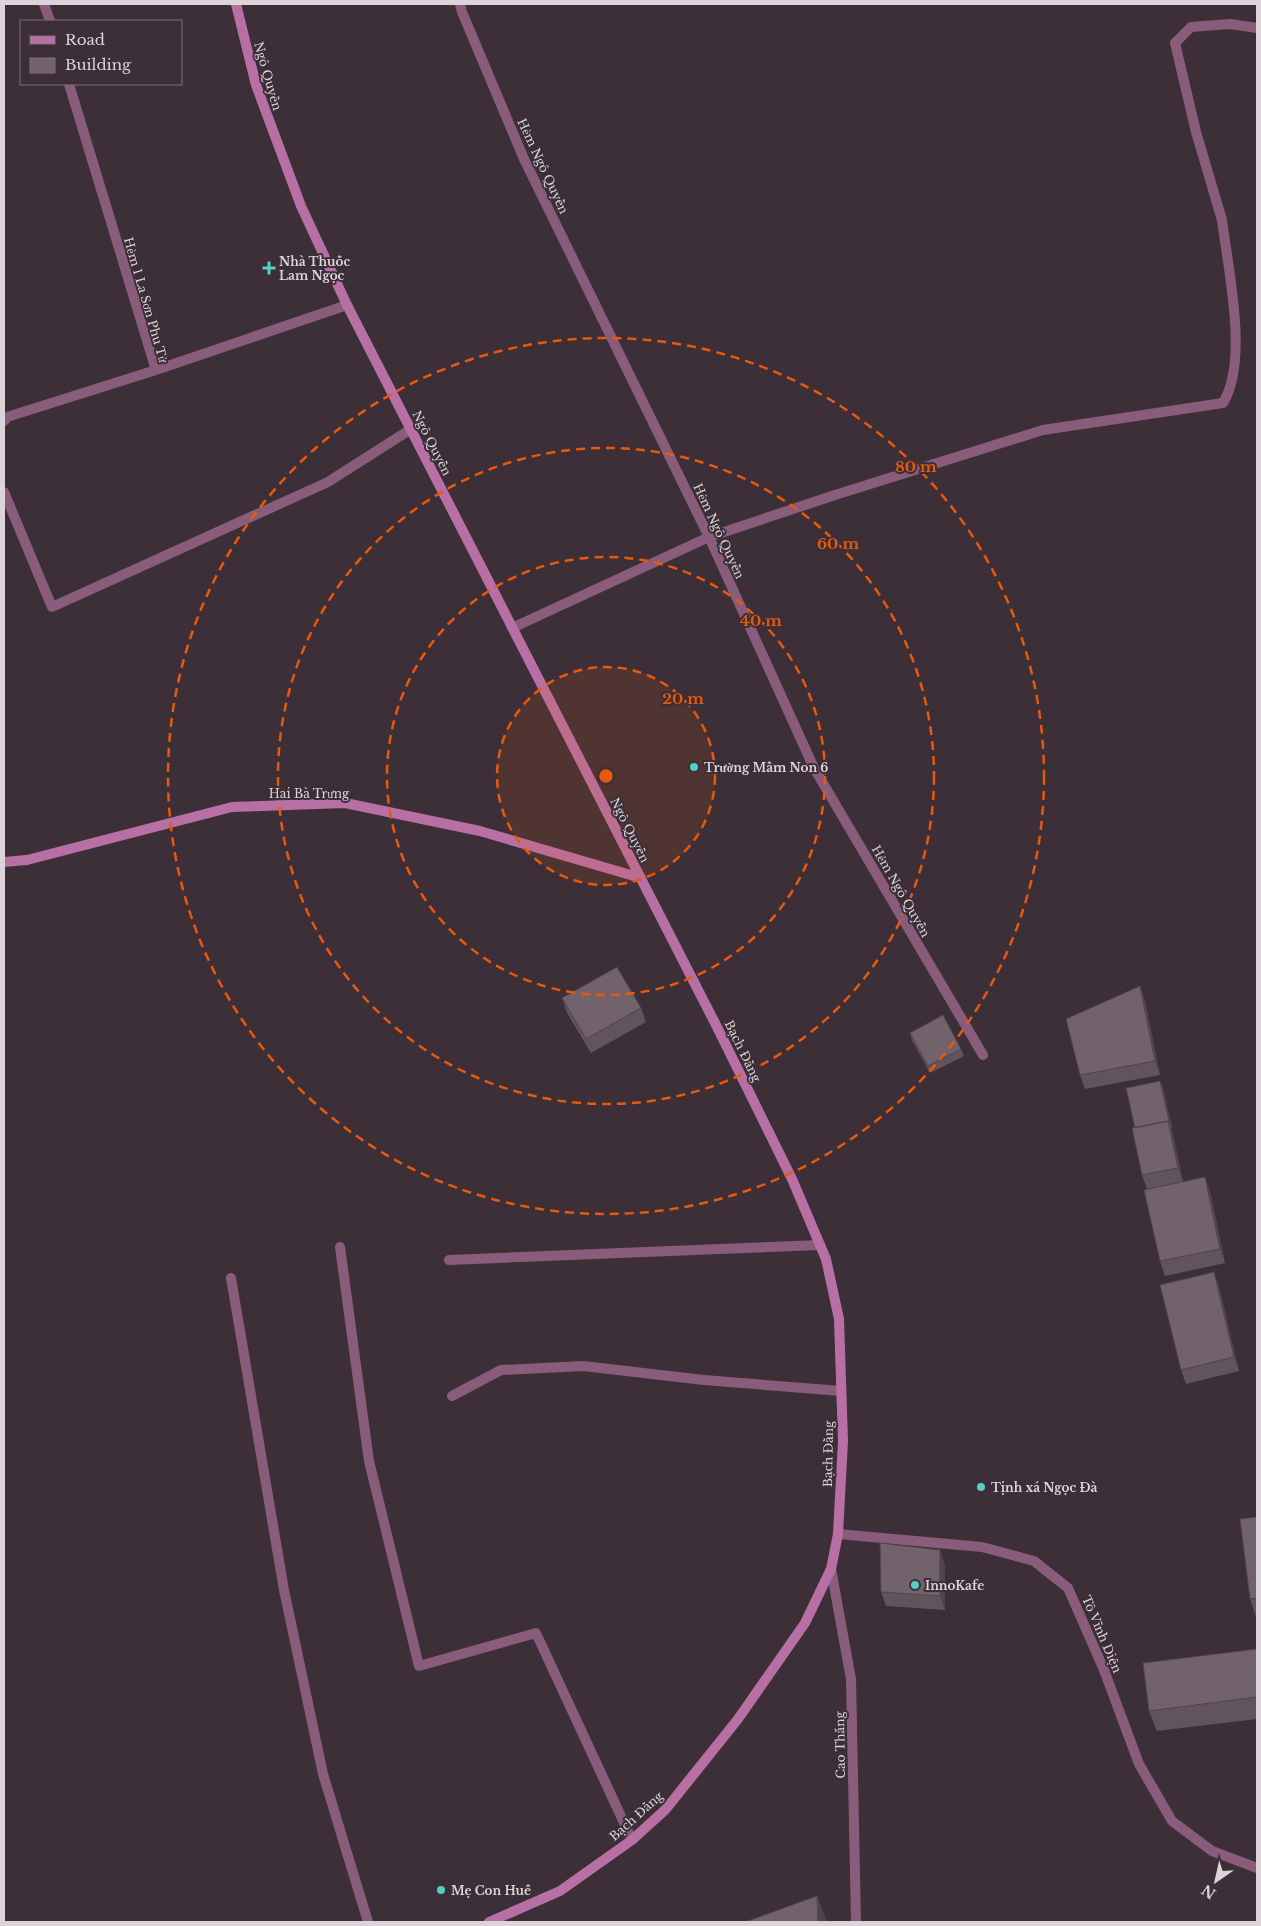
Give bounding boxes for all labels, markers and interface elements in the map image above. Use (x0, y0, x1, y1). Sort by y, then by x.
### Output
legend (20, 20, 182, 85)
text: Road (65, 30, 105, 49)
street label: Ngô Quyền (251, 40, 285, 112)
text: Building (65, 55, 132, 74)
street label: Hẻm Ngô Quyền (514, 116, 572, 216)
street label: Hẻm 1 La Sơn Phu Tử (121, 236, 171, 365)
place label: Nhà Thuốc Lam Ngọc (279, 254, 351, 283)
marker: Nhà Thuốc Lam Ngọc (263, 262, 275, 274)
street label: Ngô Quyền (409, 408, 455, 478)
text: 80 m (895, 457, 937, 476)
street label: Hẻm Ngô Quyền (690, 481, 748, 581)
text: 60 m (817, 534, 859, 553)
text: 40 m (740, 611, 782, 630)
text: 20 m (662, 689, 704, 708)
place label: Trường Mầm Non 6 (704, 760, 828, 775)
marker: Trường Mầm Non 6 (688, 761, 700, 773)
centre of rings (597, 767, 615, 785)
street label: Hai Bà Trưng (269, 786, 350, 801)
street label: Ngô Quyền (607, 795, 653, 865)
street label: Hẻm Ngô Quyền (869, 842, 933, 940)
street label: Bạch Đằng (722, 1018, 765, 1085)
street label: Bạch Đằng (820, 1420, 836, 1487)
place label: Tịnh xá Ngọc Đà (991, 1480, 1097, 1495)
marker: Tịnh xá Ngọc Đà (975, 1481, 987, 1493)
place label: InnoKafe (925, 1578, 984, 1593)
marker: InnoKafe (909, 1579, 921, 1591)
street label: Tô Vĩnh Diện (1079, 1593, 1125, 1675)
street label: Cao Thắng (832, 1710, 848, 1779)
street label: Bạch Đằng (606, 1788, 666, 1844)
north arrow (1191, 1856, 1241, 1906)
text: N (1198, 1881, 1219, 1903)
place label: Mẹ Con Huế (451, 1883, 531, 1898)
marker: Mẹ Con Huế (435, 1884, 447, 1896)

